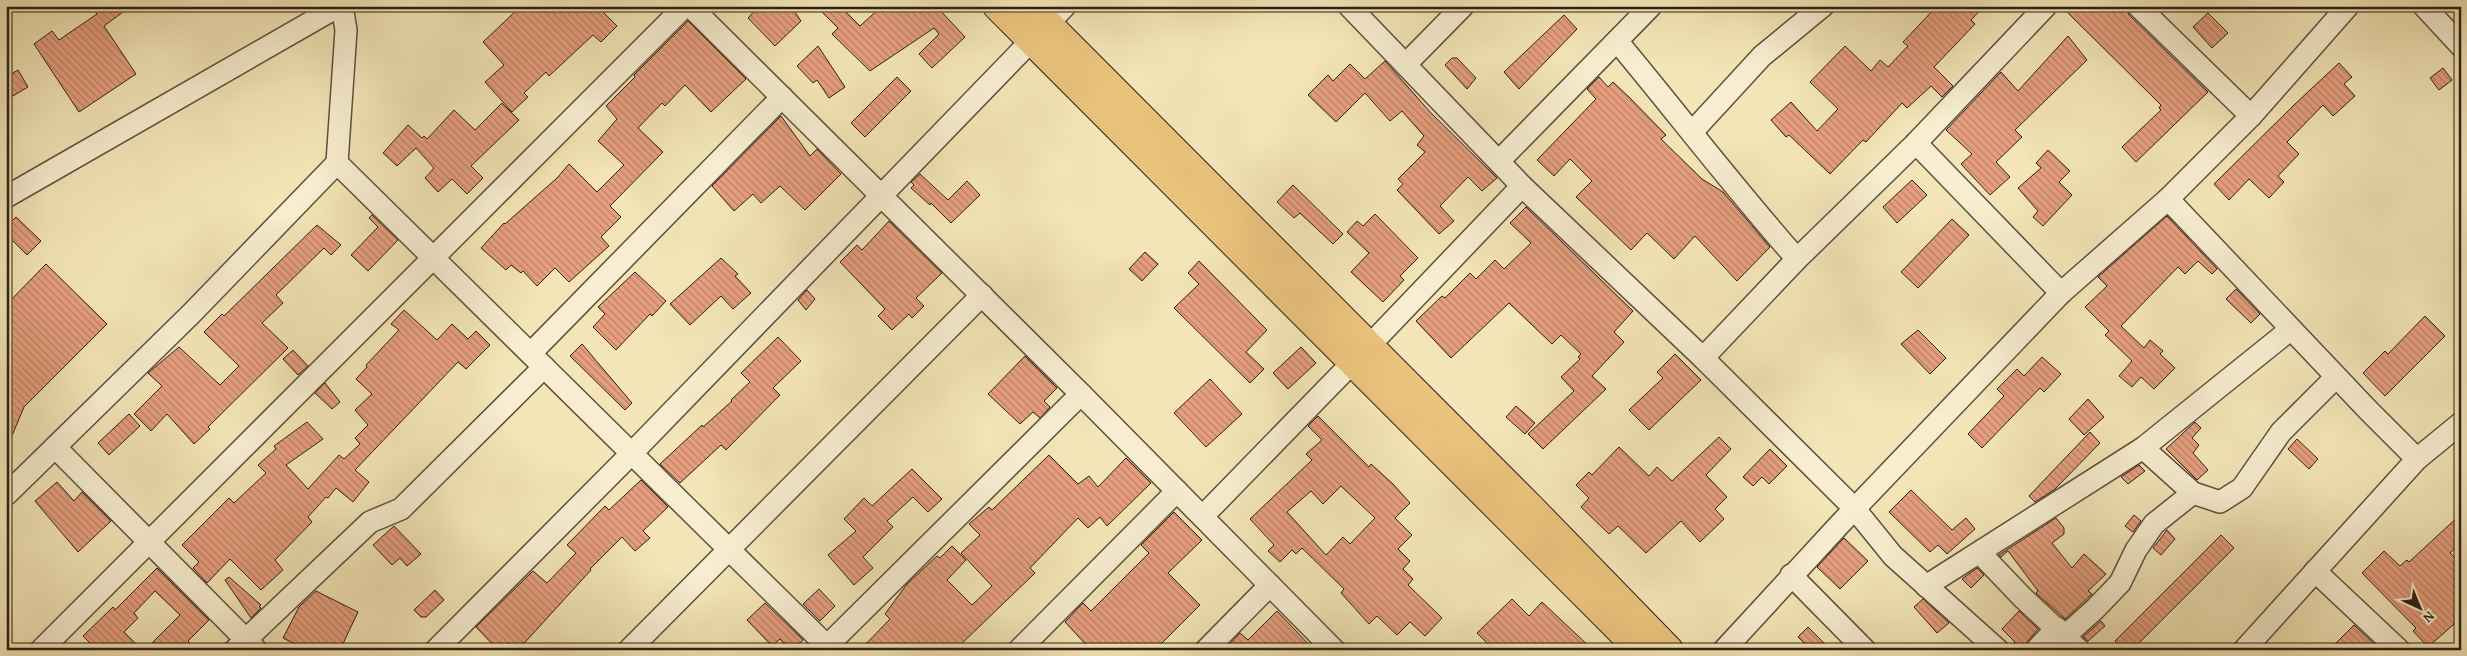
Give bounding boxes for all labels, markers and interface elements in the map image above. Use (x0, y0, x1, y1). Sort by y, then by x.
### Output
north arrow (2394, 584, 2444, 634)
text: N (2418, 607, 2439, 628)

